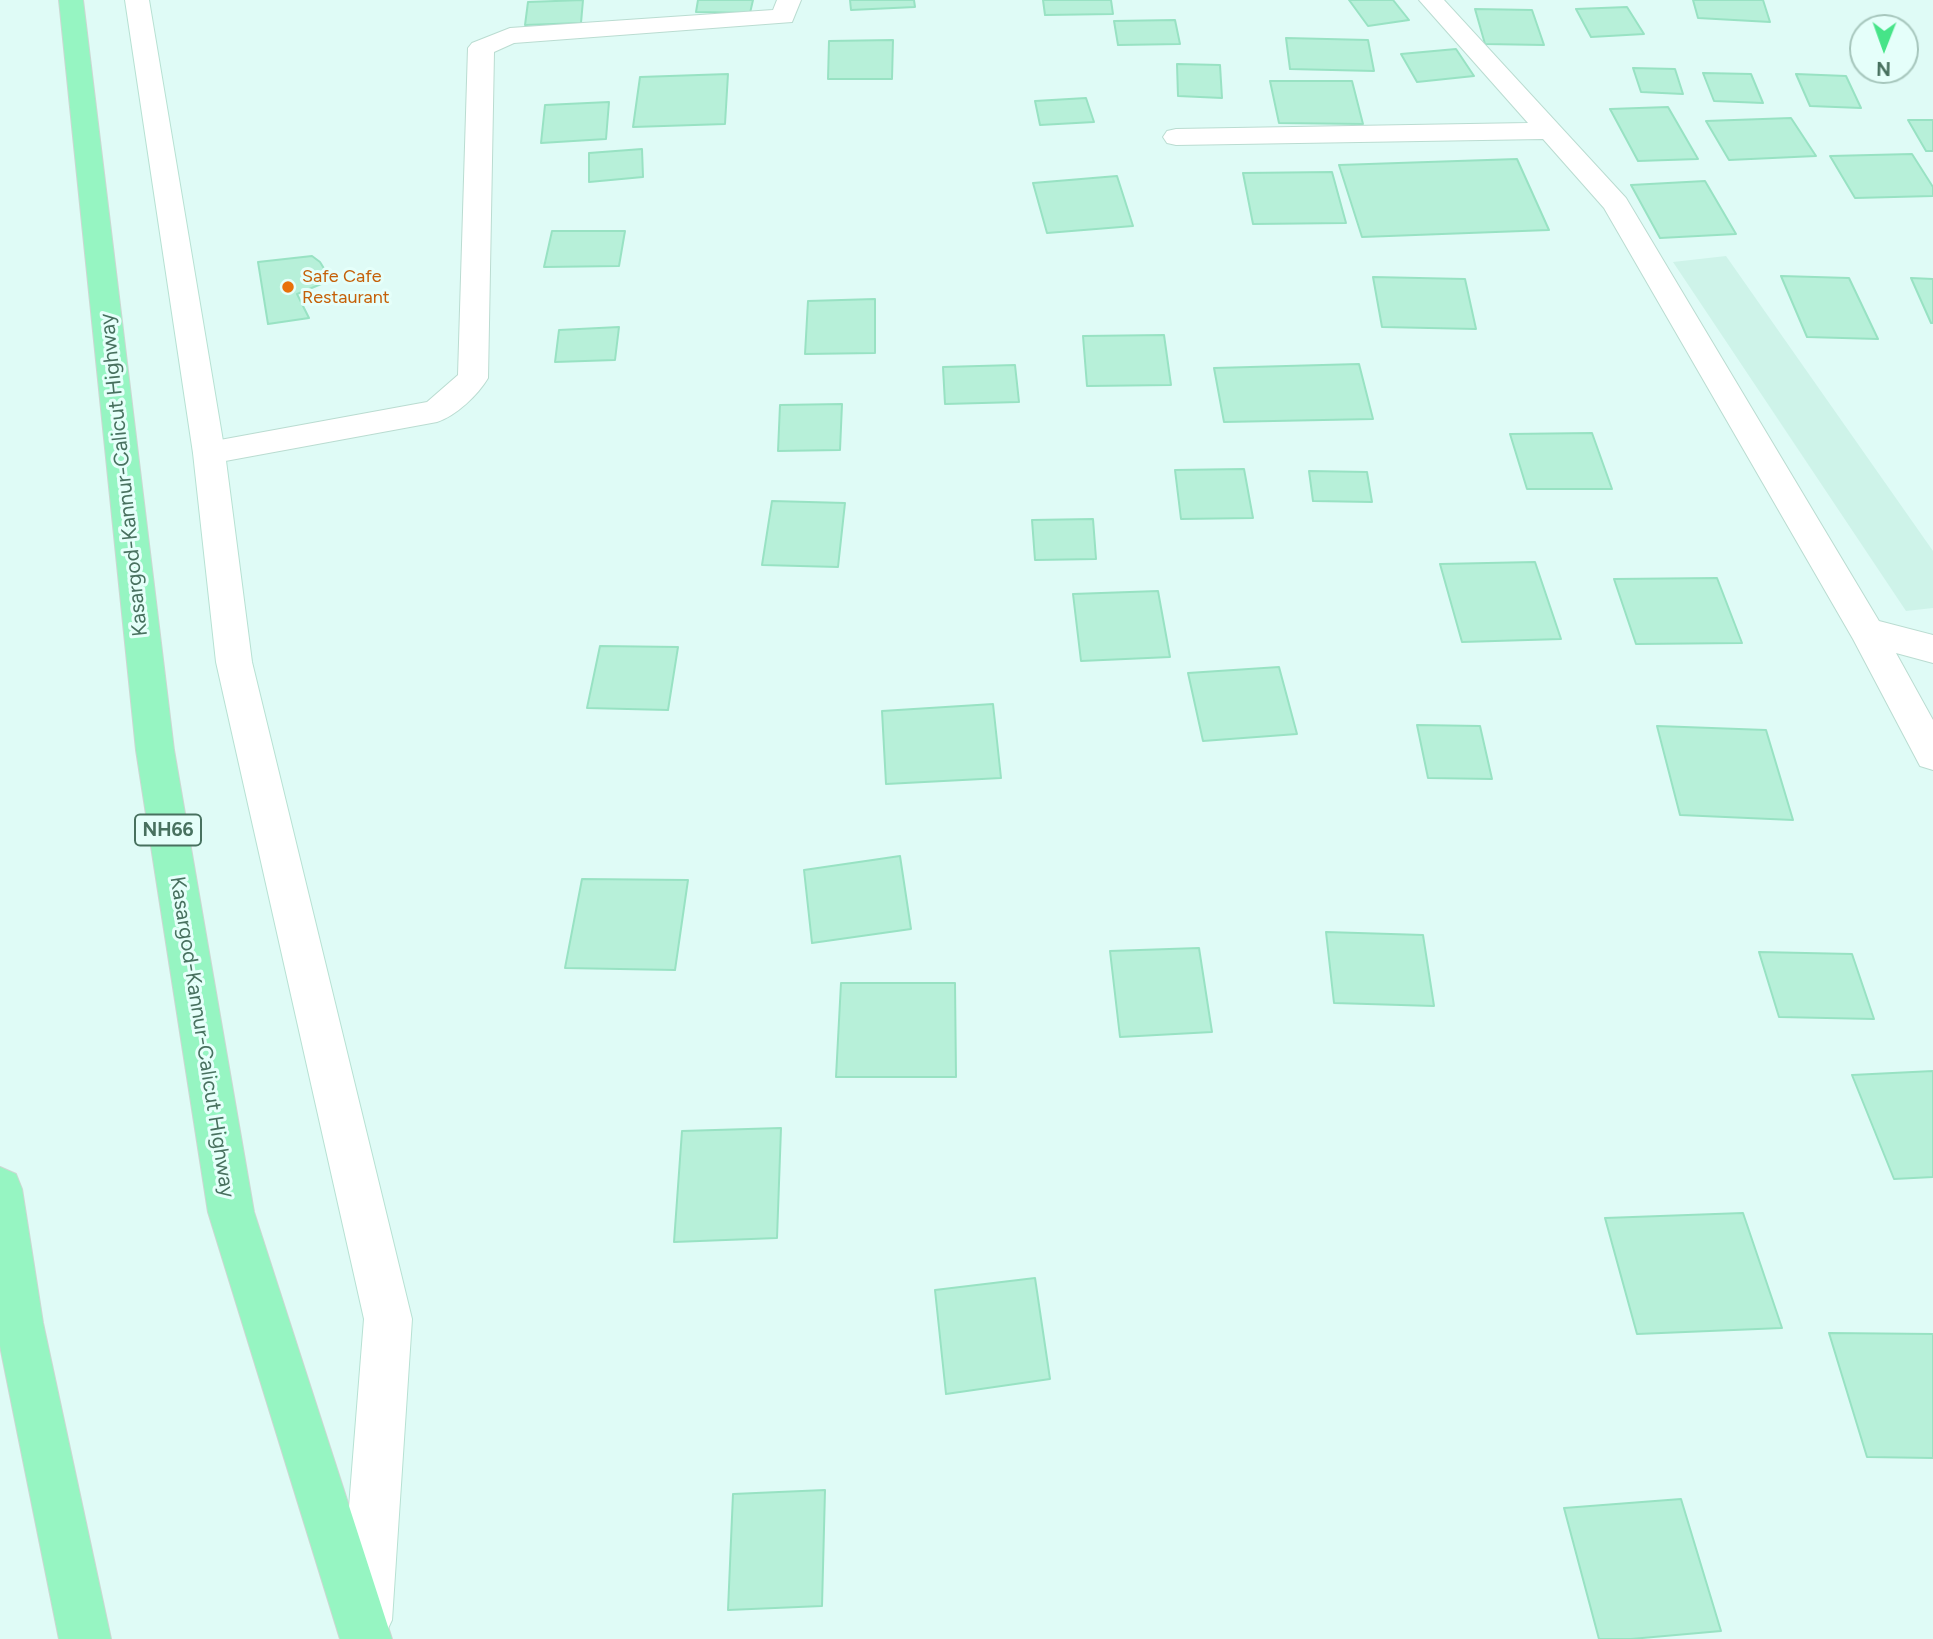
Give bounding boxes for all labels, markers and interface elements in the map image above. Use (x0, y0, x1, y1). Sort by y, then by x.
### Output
north arrow (1849, 14, 1919, 84)
text: N (1876, 57, 1891, 80)
place label: Safe Cafe Restaurant (302, 266, 390, 308)
marker: Safe Cafe Restaurant (280, 279, 296, 295)
street label: Kasargod-Kannur-Calicut Highway (94, 312, 154, 638)
road number: NH66 (135, 814, 201, 846)
street label: Kasargod-Kannur-Calicut Highway (164, 875, 240, 1199)

